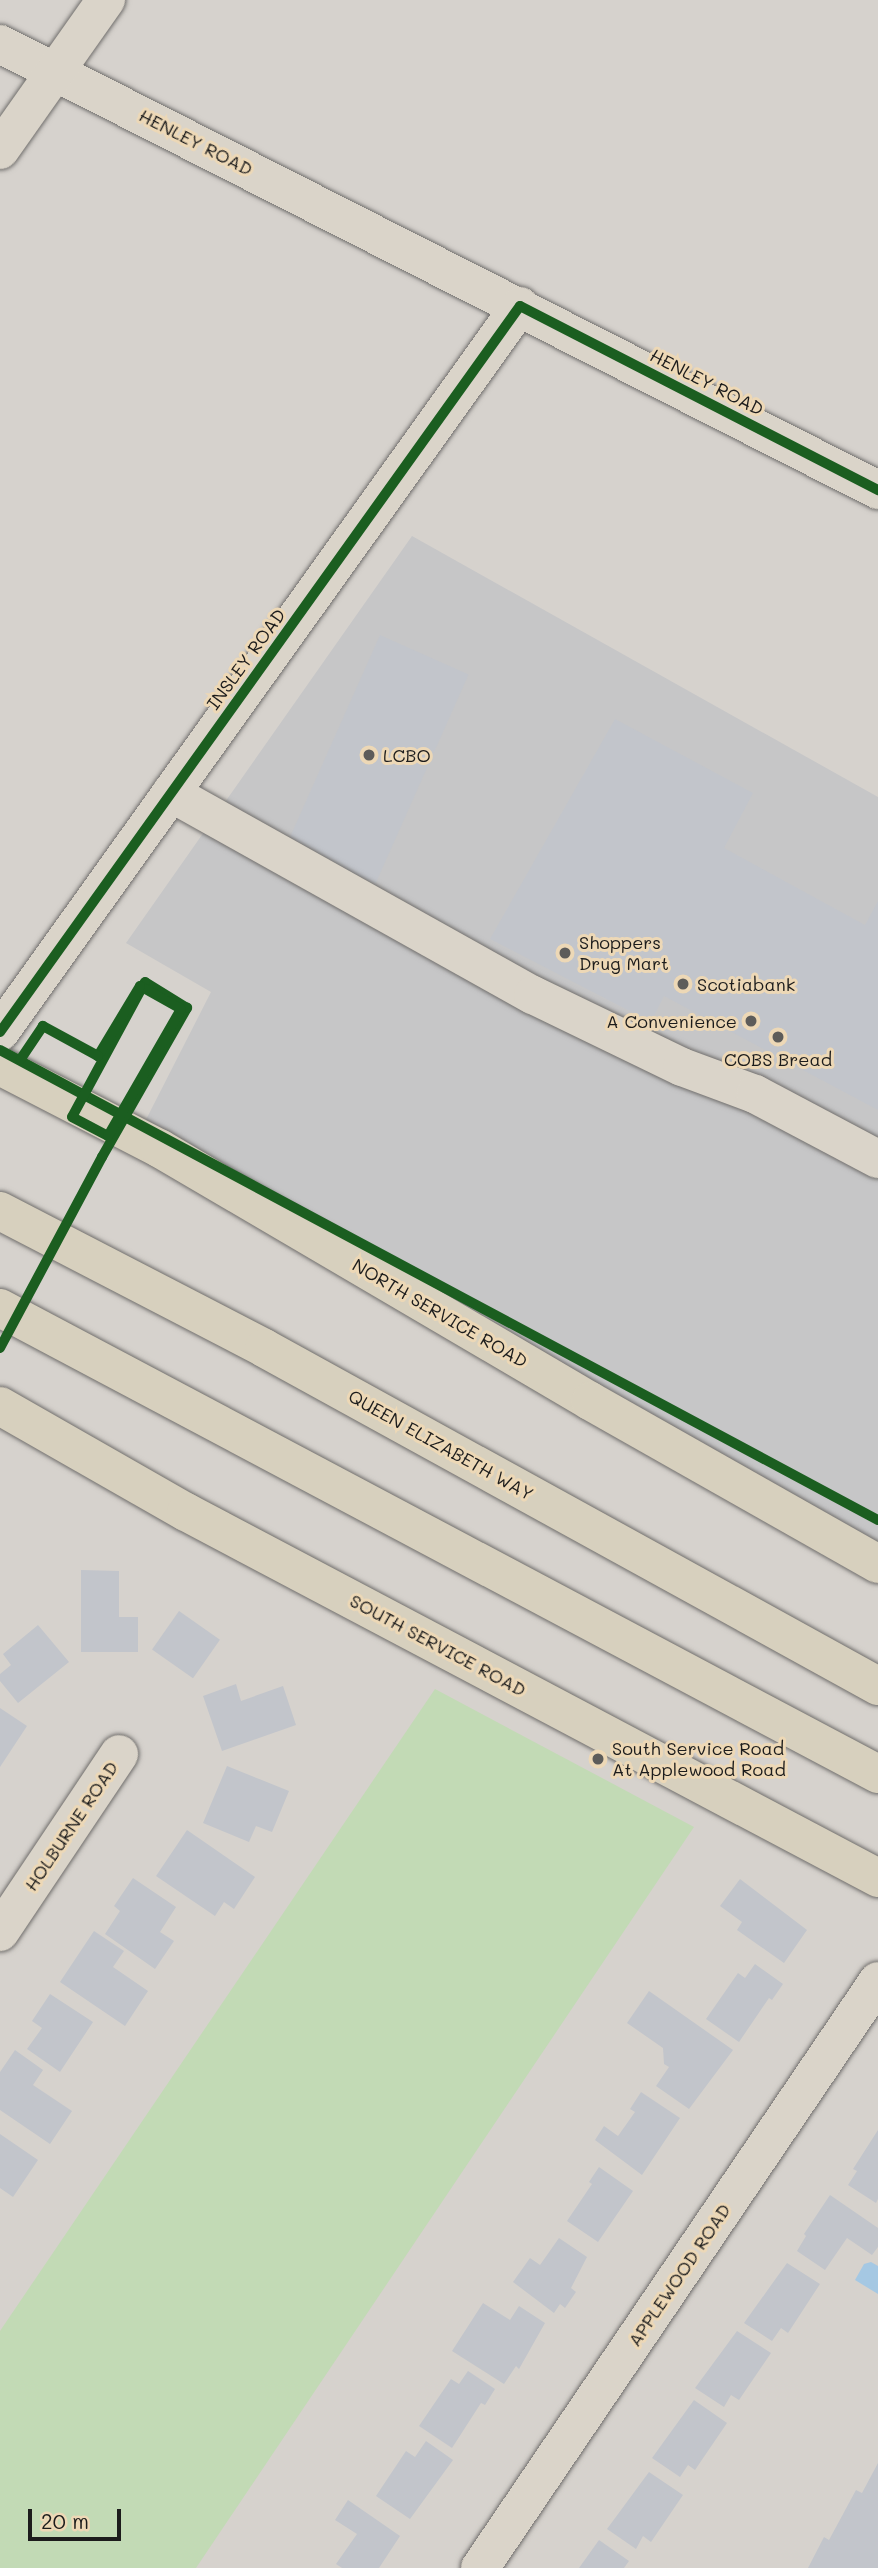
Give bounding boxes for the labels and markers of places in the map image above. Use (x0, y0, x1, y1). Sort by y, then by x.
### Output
place label: LCBO (383, 744, 431, 766)
marker: LCBO (361, 747, 377, 763)
place label: Shoppers Drug Mart (579, 932, 669, 974)
marker: Shoppers Drug Mart (557, 945, 573, 961)
place label: Scotiabank (697, 973, 795, 995)
marker: Scotiabank (675, 976, 691, 992)
place label: A Convenience (606, 1010, 737, 1032)
marker: A Convenience (743, 1013, 759, 1029)
marker: COBS Bread (770, 1029, 786, 1045)
place label: COBS Bread (724, 1048, 832, 1070)
place label: South Service Road At Applewood Road (612, 1738, 786, 1780)
marker: South Service Road At Applewood Road (590, 1751, 606, 1767)

